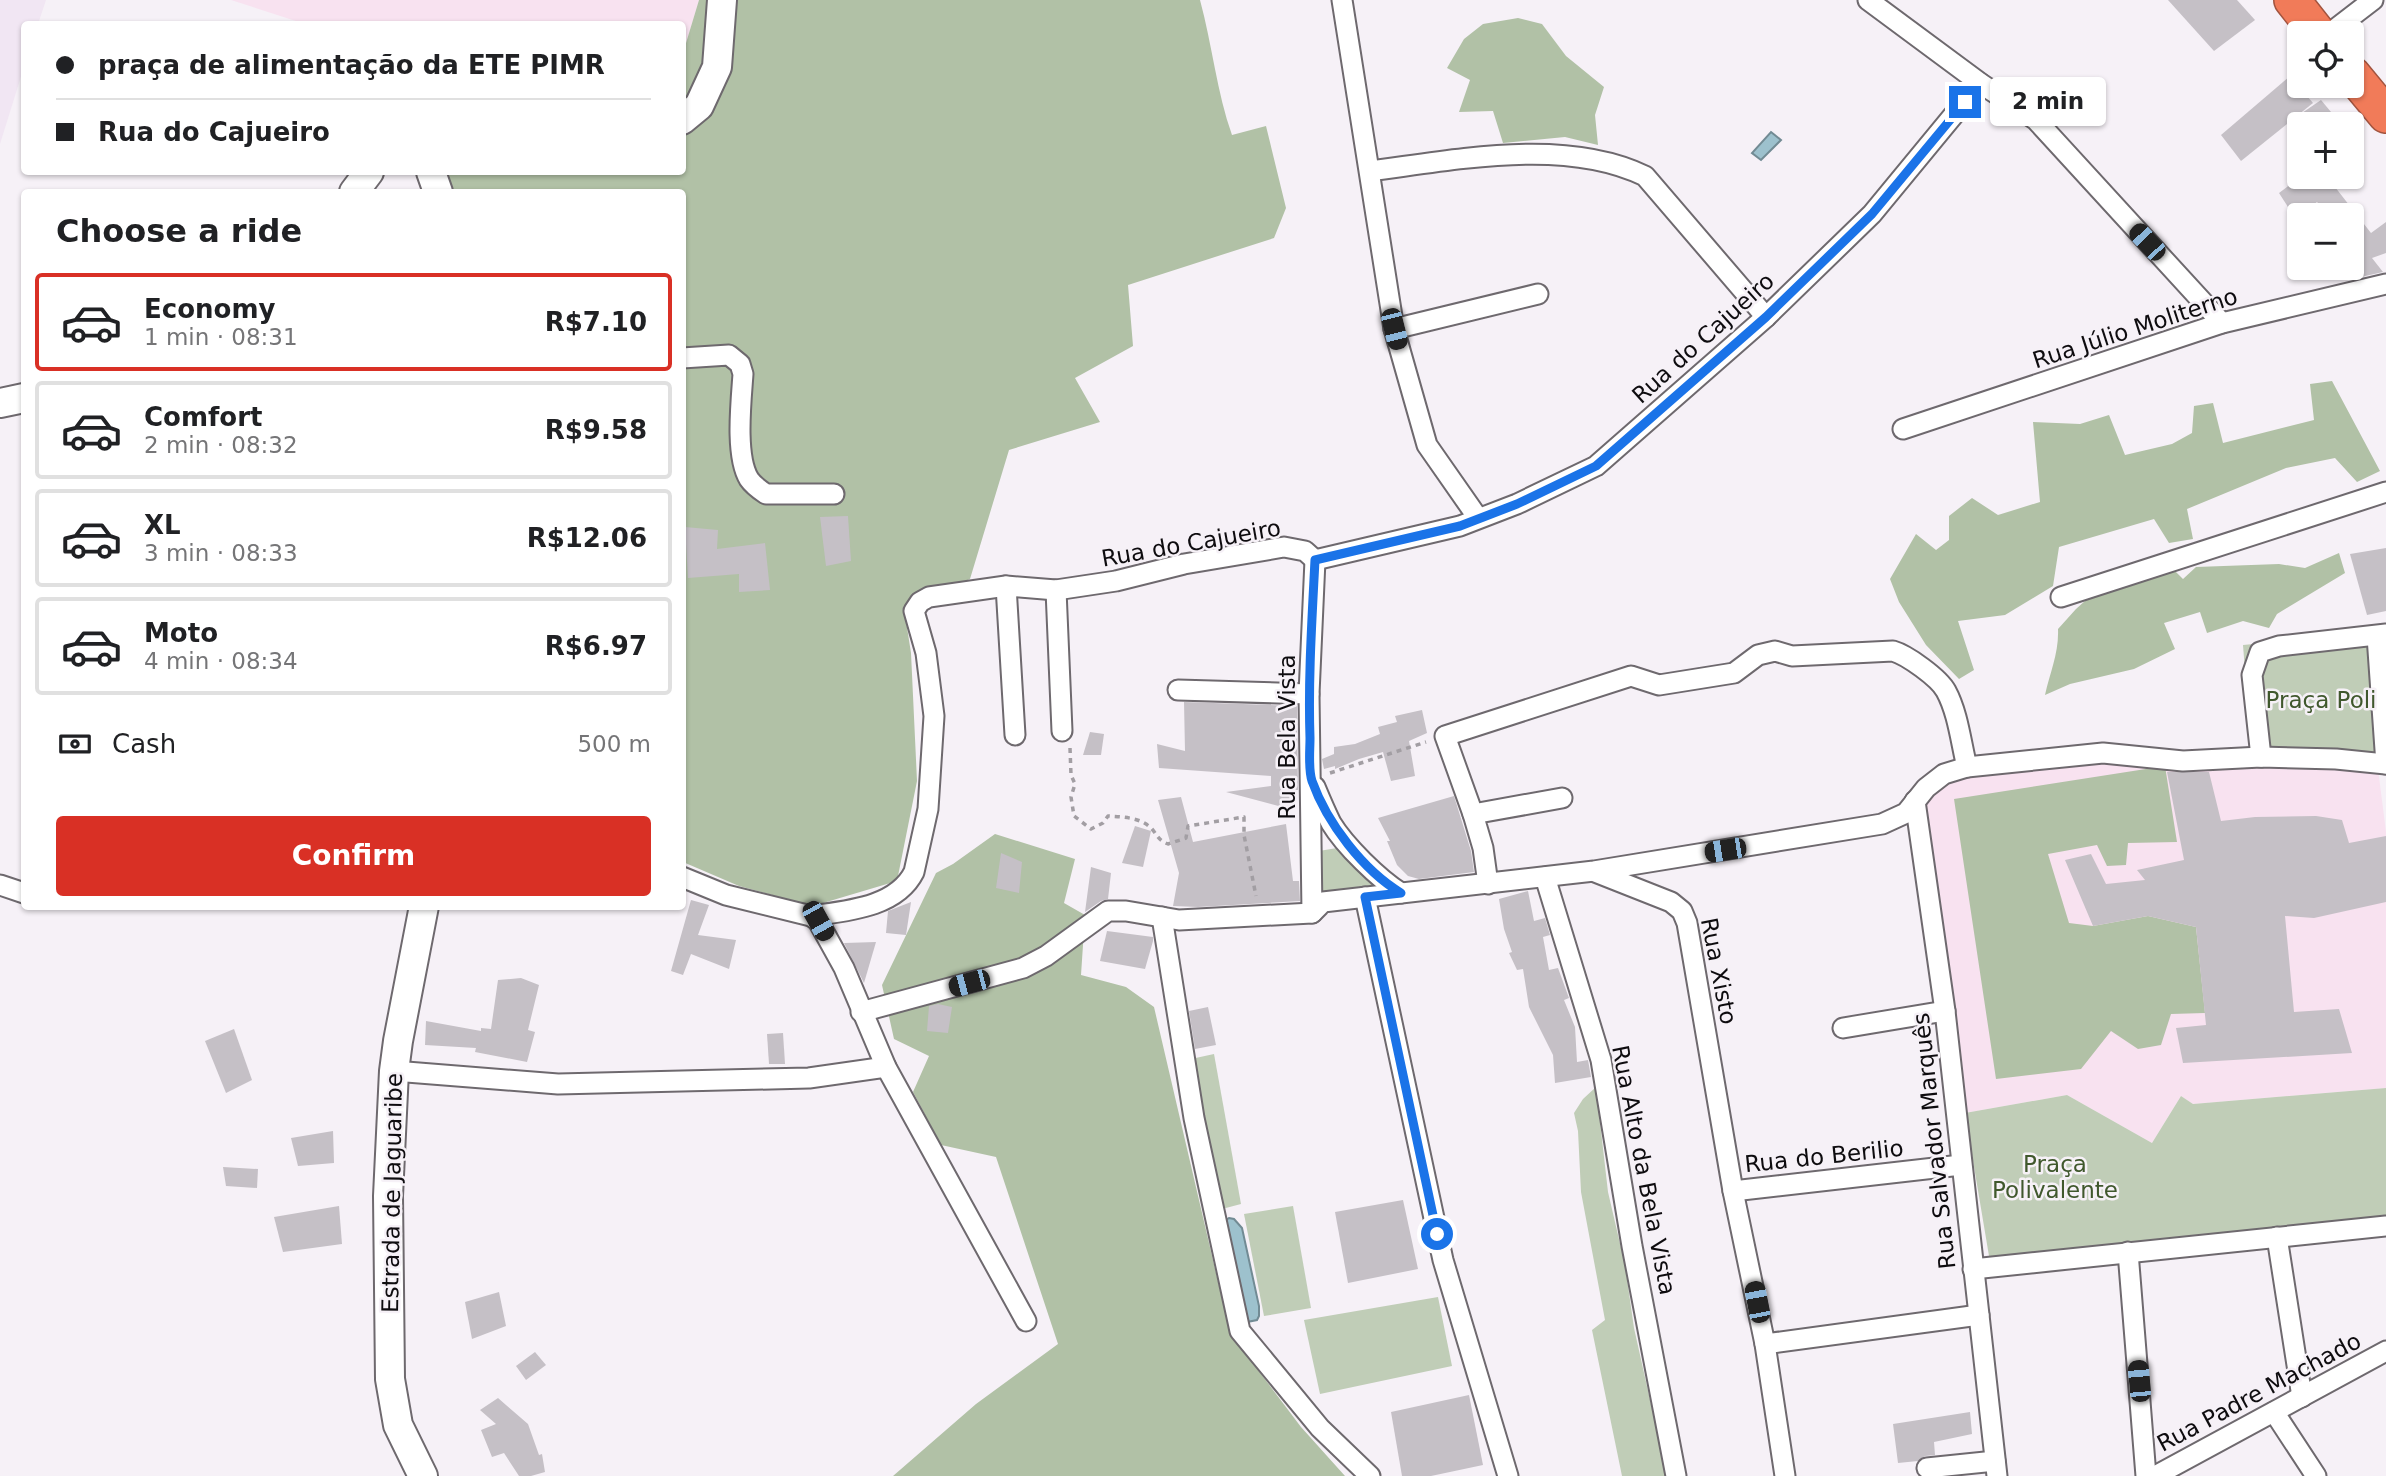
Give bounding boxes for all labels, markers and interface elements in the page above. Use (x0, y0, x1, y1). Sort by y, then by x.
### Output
map controls (2287, 21, 2364, 280)
button: locate (2287, 21, 2364, 98)
text: praça de alimentação da ETE PIMR (98, 50, 605, 80)
callout: 2 min (1990, 78, 2105, 126)
route end (1949, 86, 1981, 118)
text: 2 min (2012, 88, 2084, 114)
button: + (2287, 112, 2364, 189)
text: Rua do Cajueiro (98, 117, 330, 147)
button: − (2287, 203, 2364, 280)
text: Choose a ride (56, 212, 302, 250)
car (2125, 219, 2170, 265)
street label: Rua do Cajueiro (1627, 268, 1779, 408)
street label: Rua Júlio Moliterno (2029, 283, 2241, 373)
icon: car (60, 291, 123, 354)
text: Economy (144, 294, 275, 324)
car (1379, 306, 1410, 352)
text: R$7.10 (545, 307, 647, 337)
text: 1 min · 08:31 (144, 324, 298, 350)
icon: car (60, 399, 123, 462)
text: Comfort (144, 402, 262, 432)
text: R$9.58 (545, 415, 647, 445)
text: 2 min · 08:32 (144, 432, 298, 458)
icon: car (60, 507, 123, 570)
text: XL (144, 510, 181, 540)
street label: Rua do Cajueiro (1099, 514, 1283, 572)
text: R$12.06 (527, 523, 647, 553)
text: 3 min · 08:33 (144, 540, 298, 566)
icon: car (60, 615, 123, 678)
text: Moto (144, 618, 218, 648)
text: R$6.97 (545, 631, 647, 661)
text: 4 min · 08:34 (144, 648, 298, 674)
street label: Rua Bela Vista (1274, 654, 1300, 820)
park label: Praça Poli (2266, 687, 2376, 713)
icon: cash (56, 725, 94, 763)
text: Cash (112, 729, 176, 759)
text: 500 m (577, 731, 651, 757)
button: Confirm (56, 816, 651, 896)
car (1703, 836, 1748, 864)
car (799, 898, 838, 944)
street label: Rua Xisto (1696, 915, 1742, 1027)
car (946, 967, 993, 999)
street label: Rua Salvador Marquês (1908, 1012, 1960, 1270)
street label: Rua Alto da Bela Vista (1607, 1043, 1681, 1297)
street label: Estrada de Jaguaribe (377, 1073, 407, 1313)
street label: Rua do Berilio (1743, 1135, 1905, 1177)
park label: Praça Polivalente (1992, 1151, 2118, 1203)
route start (1421, 1218, 1453, 1250)
car (1743, 1279, 1772, 1325)
street label: Rua Padre Machado (2153, 1327, 2365, 1457)
car (2127, 1359, 2152, 1403)

